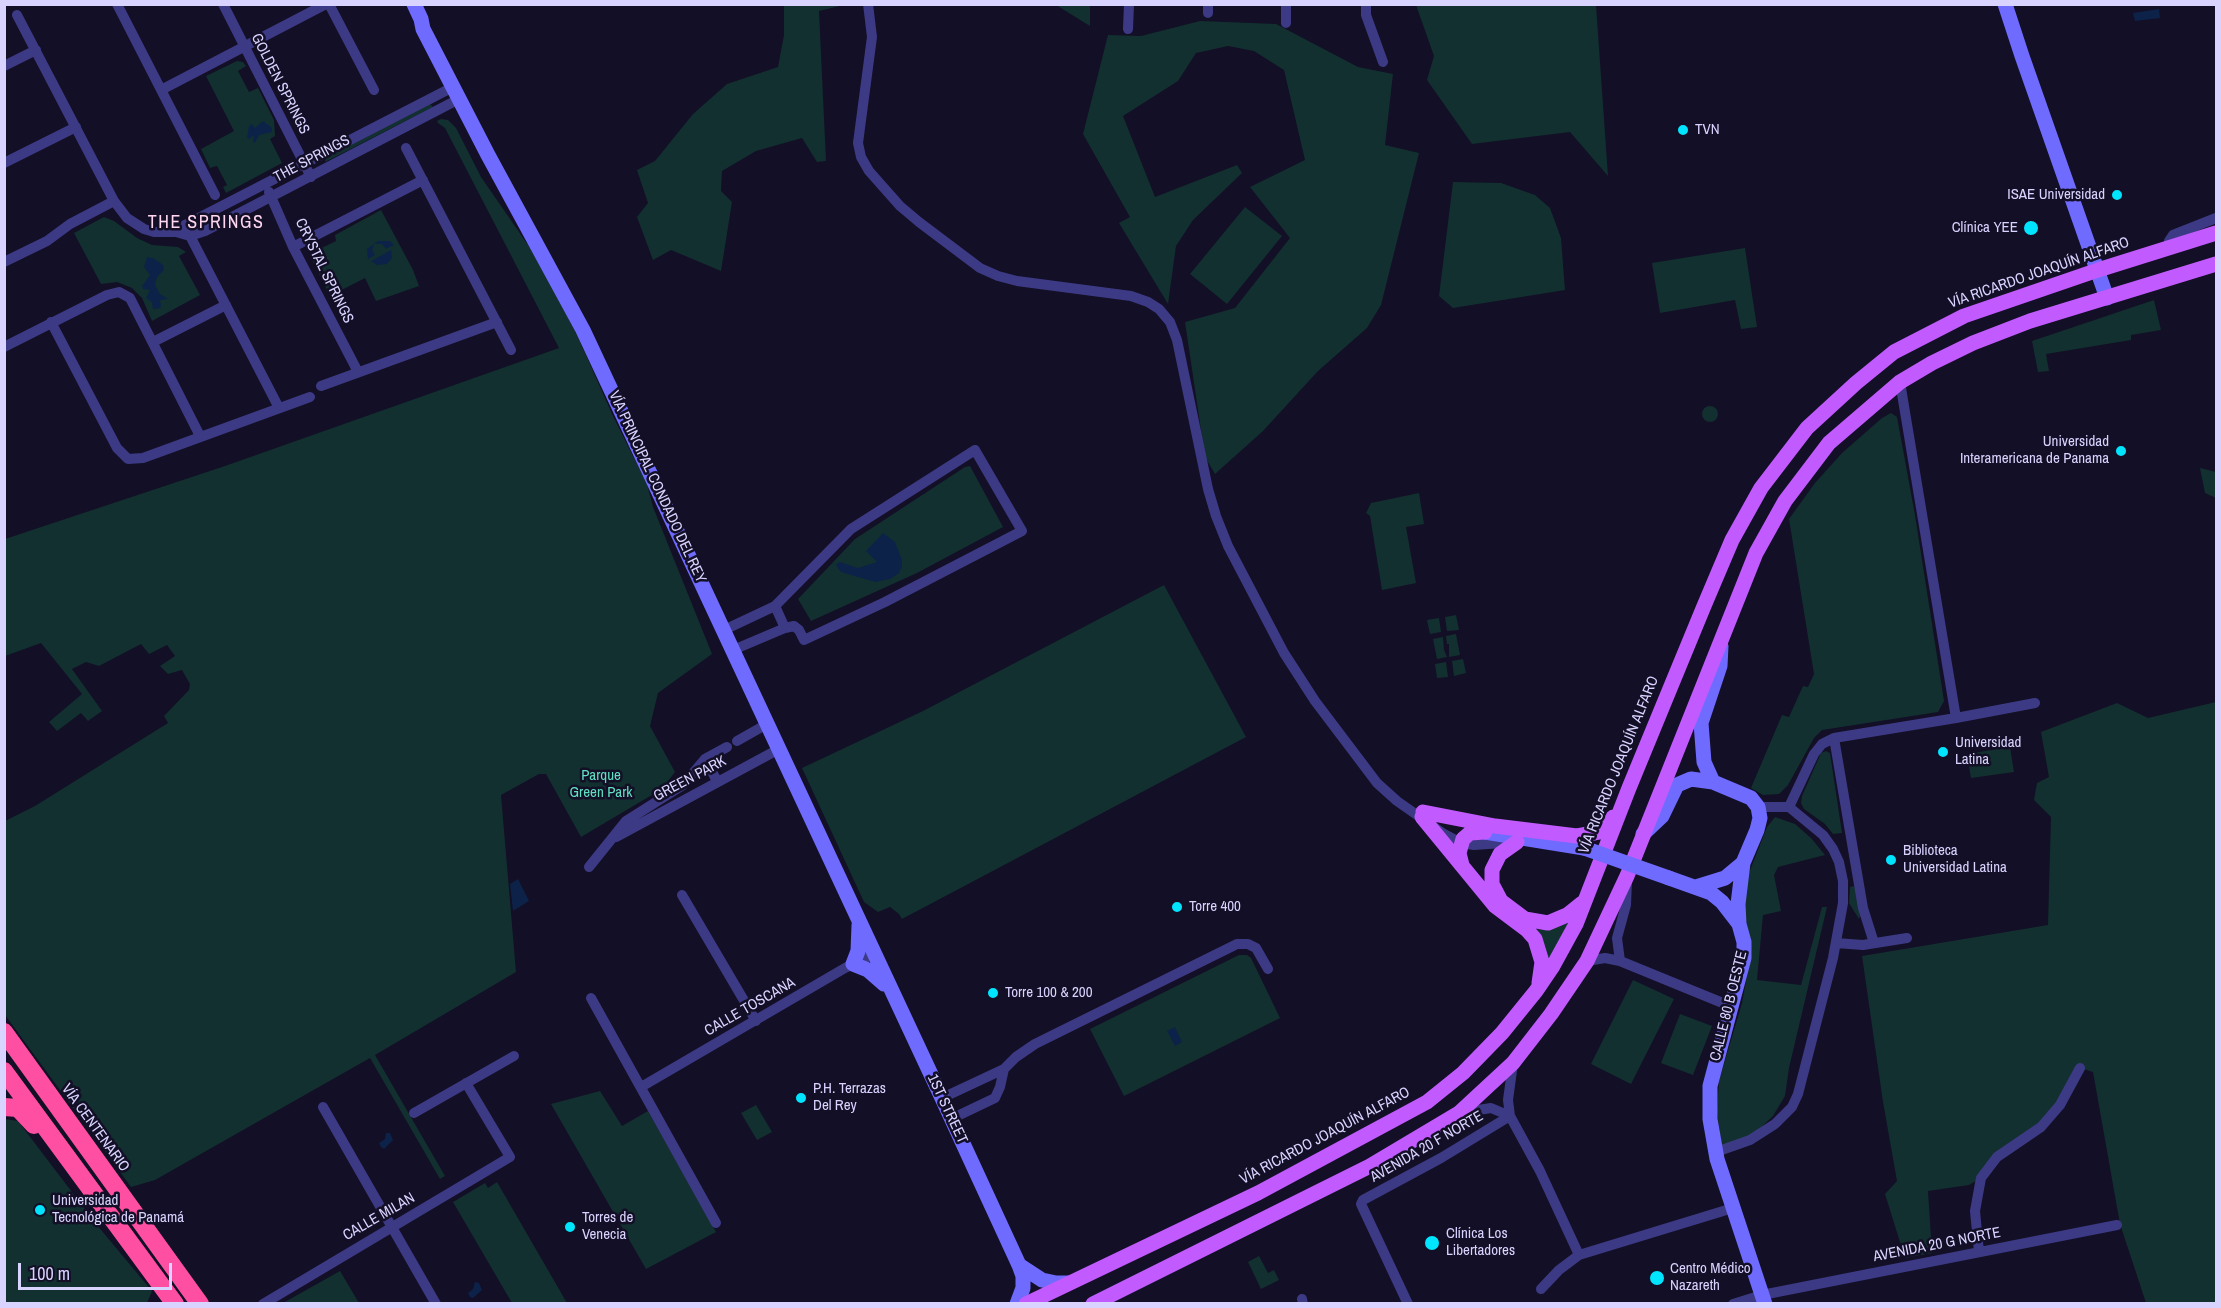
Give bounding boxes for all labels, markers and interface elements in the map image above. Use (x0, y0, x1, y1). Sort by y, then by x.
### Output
street label: GOLDEN SPRINGS (247, 31, 313, 137)
place label: TVN (1695, 121, 1720, 139)
marker: TVN (1676, 123, 1690, 137)
street label: THE SPRINGS (271, 131, 353, 187)
place label: ISAE Universidad (2007, 186, 2105, 204)
marker: ISAE Universidad (2110, 188, 2124, 202)
district label: THE SPRINGS (148, 212, 264, 234)
street label: CRYSTAL SPRINGS (291, 216, 357, 326)
place label: Clínica YEE (1952, 219, 2018, 237)
marker: Clínica YEE (2022, 219, 2040, 237)
street label: VÍA RICARDO JOAQUÍN ALFARO (1946, 234, 2132, 312)
street label: VÍA PRINCIPAL CONDADO DEL REY (605, 388, 709, 586)
place label: Universidad Interamericana de Panama (1960, 433, 2109, 468)
marker: Universidad Interamericana de Panama (2114, 444, 2128, 458)
street label: VÍA RICARDO JOAQUÍN ALFARO (1575, 674, 1663, 856)
place label: Universidad Latina (1955, 734, 2021, 769)
marker: Universidad Latina (1936, 745, 1950, 759)
street label: GREEN PARK (651, 752, 729, 806)
park label: Parque Green Park (570, 767, 632, 802)
place label: Biblioteca Universidad Latina (1903, 842, 2007, 877)
marker: Biblioteca Universidad Latina (1884, 853, 1898, 867)
place label: Torre 400 (1189, 898, 1241, 916)
marker: Torre 400 (1170, 900, 1184, 914)
street label: CALLE 80 B OESTE (1707, 949, 1751, 1063)
street label: CALLE TOSCANA (701, 974, 799, 1040)
place label: Torre 100 & 200 (1005, 984, 1093, 1002)
marker: Torre 100 & 200 (986, 986, 1000, 1000)
street label: 1ST STREET (923, 1071, 971, 1147)
place label: P.H. Terrazas Del Rey (813, 1080, 886, 1115)
street label: VÍA CENTENARIO (57, 1081, 133, 1175)
street label: VÍA RICARDO JOAQUÍN ALFARO (1237, 1083, 1413, 1189)
marker: P.H. Terrazas Del Rey (794, 1091, 808, 1105)
street label: AVENIDA 20 F NORTE (1367, 1107, 1487, 1187)
street label: CALLE MILAN (340, 1189, 418, 1245)
place label: Universidad Tecnológica de Panamá (52, 1192, 184, 1227)
marker: Universidad Tecnológica de Panamá (33, 1203, 47, 1217)
place label: Torres de Venecia (582, 1209, 633, 1244)
marker: Torres de Venecia (563, 1220, 577, 1234)
street label: AVENIDA 20 G NORTE (1872, 1224, 2002, 1266)
place label: Clínica Los Libertadores (1446, 1225, 1515, 1260)
marker: Clínica Los Libertadores (1423, 1234, 1441, 1252)
scale bar (21, 1251, 176, 1289)
place label: Centro Médico Nazareth (1670, 1260, 1751, 1295)
text: 100 m (29, 1261, 70, 1286)
marker: Centro Médico Nazareth (1648, 1269, 1666, 1287)

